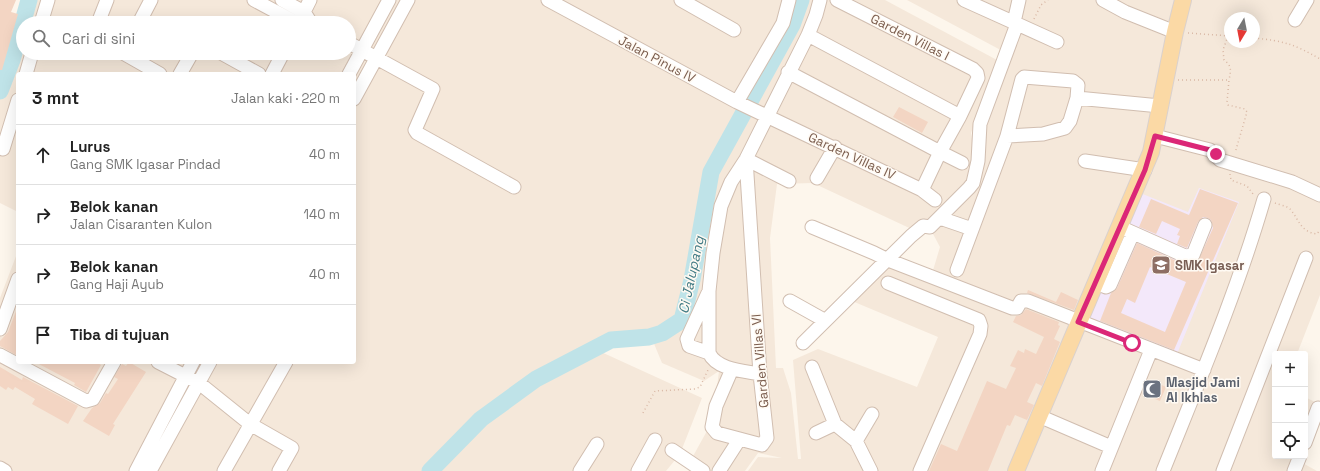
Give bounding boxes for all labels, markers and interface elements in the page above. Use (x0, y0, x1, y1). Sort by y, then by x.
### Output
street label: Garden Villas I (868, 10, 952, 64)
north arrow (1224, 12, 1260, 48)
search box (16, 16, 356, 60)
icon: search (30, 27, 52, 49)
text: Cari di sini (62, 29, 135, 48)
street label: Jalan Pinus IV (615, 32, 699, 86)
text: 3 mnt (32, 87, 79, 109)
text: Jalan kaki · 220 m (231, 90, 340, 107)
street label: Garden Villas IV (806, 128, 898, 184)
text: Lurus (70, 137, 110, 156)
icon: ahead (32, 144, 54, 166)
route end (1207, 145, 1225, 163)
text: 40 m (309, 146, 340, 163)
text: Gang SMK Igasar Pindad (70, 156, 221, 173)
text: Belok kanan (70, 197, 158, 216)
icon: right (32, 204, 54, 226)
text: 140 m (304, 206, 340, 223)
text: Jalan Cisaranten Kulon (70, 216, 212, 233)
water label: Ci Jalupang (674, 234, 708, 315)
school or university icon: SMK Igasar (1150, 254, 1172, 276)
text: Belok kanan (70, 257, 158, 276)
place label: SMK Igasar (1175, 257, 1244, 274)
icon: right (32, 264, 54, 286)
text: 40 m (309, 266, 340, 283)
text: Gang Haji Ayub (70, 276, 164, 293)
street label: Garden Villas VI (747, 313, 773, 409)
icon: arrive (32, 324, 54, 346)
text: Tiba di tujuan (70, 325, 169, 344)
route start (1123, 334, 1141, 352)
map controls (1272, 351, 1308, 459)
button: + (1272, 351, 1308, 387)
place label: Masjid Jami Al Ikhlas (1166, 374, 1240, 406)
mosque icon: Masjid Jami Al Ikhlas (1141, 378, 1163, 400)
button: − (1272, 387, 1308, 423)
button: locate (1272, 423, 1308, 459)

